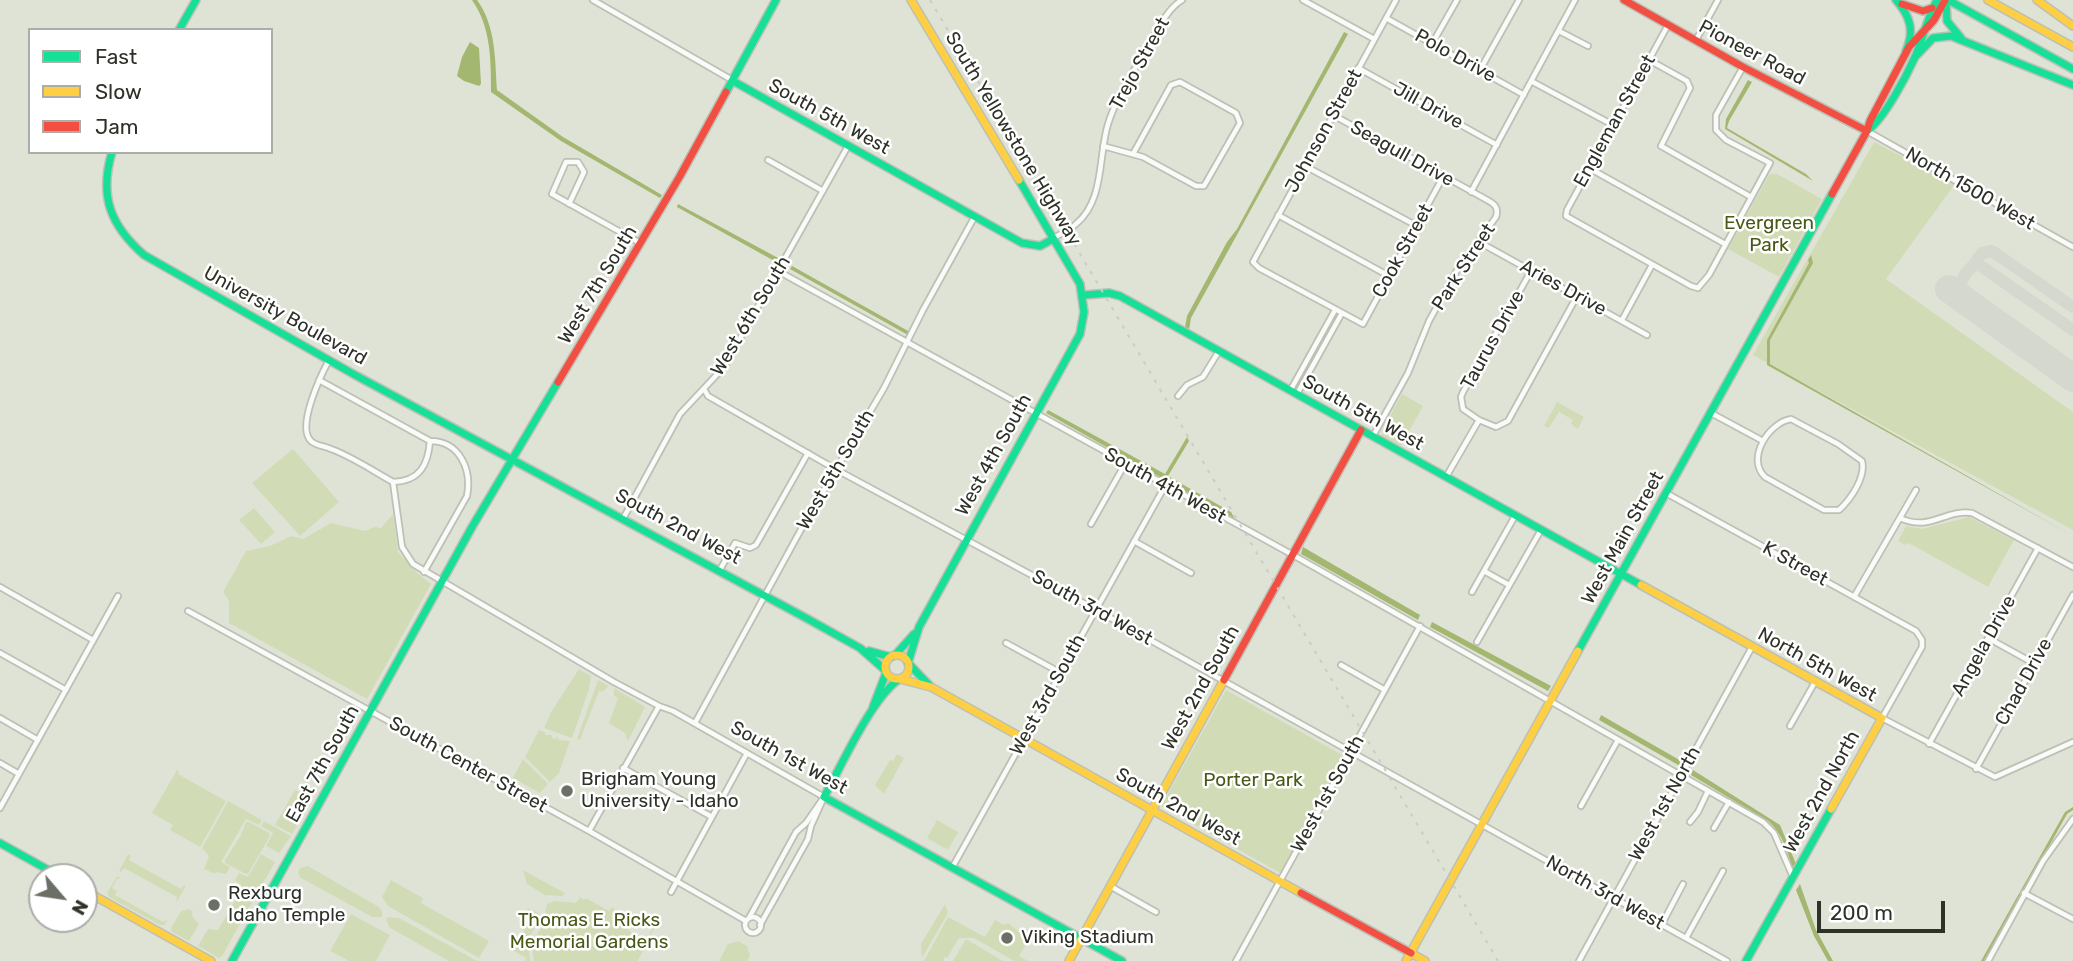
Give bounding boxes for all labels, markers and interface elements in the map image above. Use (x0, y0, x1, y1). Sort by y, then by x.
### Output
street label: Trejo Street (1105, 14, 1175, 114)
street label: Pioneer Road (1695, 15, 1809, 91)
street label: Polo Drive (1411, 24, 1499, 88)
legend (28, 28, 273, 154)
street label: South Yellowstone Highway (940, 28, 1086, 250)
text: Fast (95, 44, 137, 69)
street label: Engleman Street (1569, 51, 1661, 191)
street label: Johnson Street (1281, 65, 1367, 197)
street label: South 5th West (764, 74, 894, 160)
street label: Jill Drive (1389, 78, 1467, 134)
text: Slow (95, 79, 142, 104)
text: Jam (95, 114, 139, 139)
street label: Seagull Drive (1346, 116, 1458, 192)
street label: North 1500 West (1901, 143, 2039, 235)
street label: Cook Street (1368, 200, 1438, 302)
park label: Evergreen Park (1724, 213, 1814, 257)
street label: Park Street (1427, 219, 1501, 315)
street label: West 7th South (554, 222, 642, 348)
street label: West 6th South (706, 252, 796, 380)
street label: Aries Drive (1516, 255, 1610, 321)
street label: University Boulevard (199, 262, 371, 370)
street label: Taurus Drive (1456, 286, 1530, 394)
street label: South 5th West (1298, 370, 1428, 456)
street label: West 4th South (951, 390, 1037, 520)
street label: West 5th South (792, 406, 880, 534)
street label: South 4th West (1100, 443, 1230, 529)
street label: West Main Street (1577, 468, 1669, 608)
street label: South 2nd West (611, 484, 745, 570)
street label: K Street (1758, 537, 1832, 591)
street label: South 3rd West (1028, 565, 1156, 651)
street label: Angela Drive (1947, 592, 2021, 700)
street label: West 2nd South (1157, 622, 1245, 754)
street label: North 5th West (1754, 623, 1880, 707)
street label: West 3rd South (1005, 631, 1091, 759)
street label: Chad Drive (1991, 634, 2057, 730)
street label: East 7th South (281, 701, 365, 827)
street label: South Center Street (385, 712, 551, 818)
street label: South 1st West (727, 716, 851, 800)
street label: West 2nd North (1779, 727, 1865, 857)
street label: West 1st South (1286, 732, 1370, 856)
street label: West 1st North (1624, 743, 1706, 865)
street label: South 2nd West (1112, 763, 1244, 851)
place label: Brigham Young University - Idaho (581, 769, 739, 813)
park label: Porter Park (1203, 770, 1303, 792)
marker: Brigham Young University - Idaho (559, 783, 575, 799)
street label: North 3rd West (1542, 851, 1668, 935)
north arrow (28, 863, 98, 933)
place label: Rexburg Idaho Temple (228, 883, 345, 927)
scale bar (1821, 888, 1949, 932)
text: N (67, 896, 93, 919)
marker: Rexburg Idaho Temple (206, 897, 222, 913)
text: 200 m (1830, 900, 1893, 925)
park label: Thomas E. Ricks Memorial Gardens (510, 910, 668, 954)
place label: Viking Stadium (1021, 927, 1154, 949)
marker: Viking Stadium (999, 930, 1015, 946)

